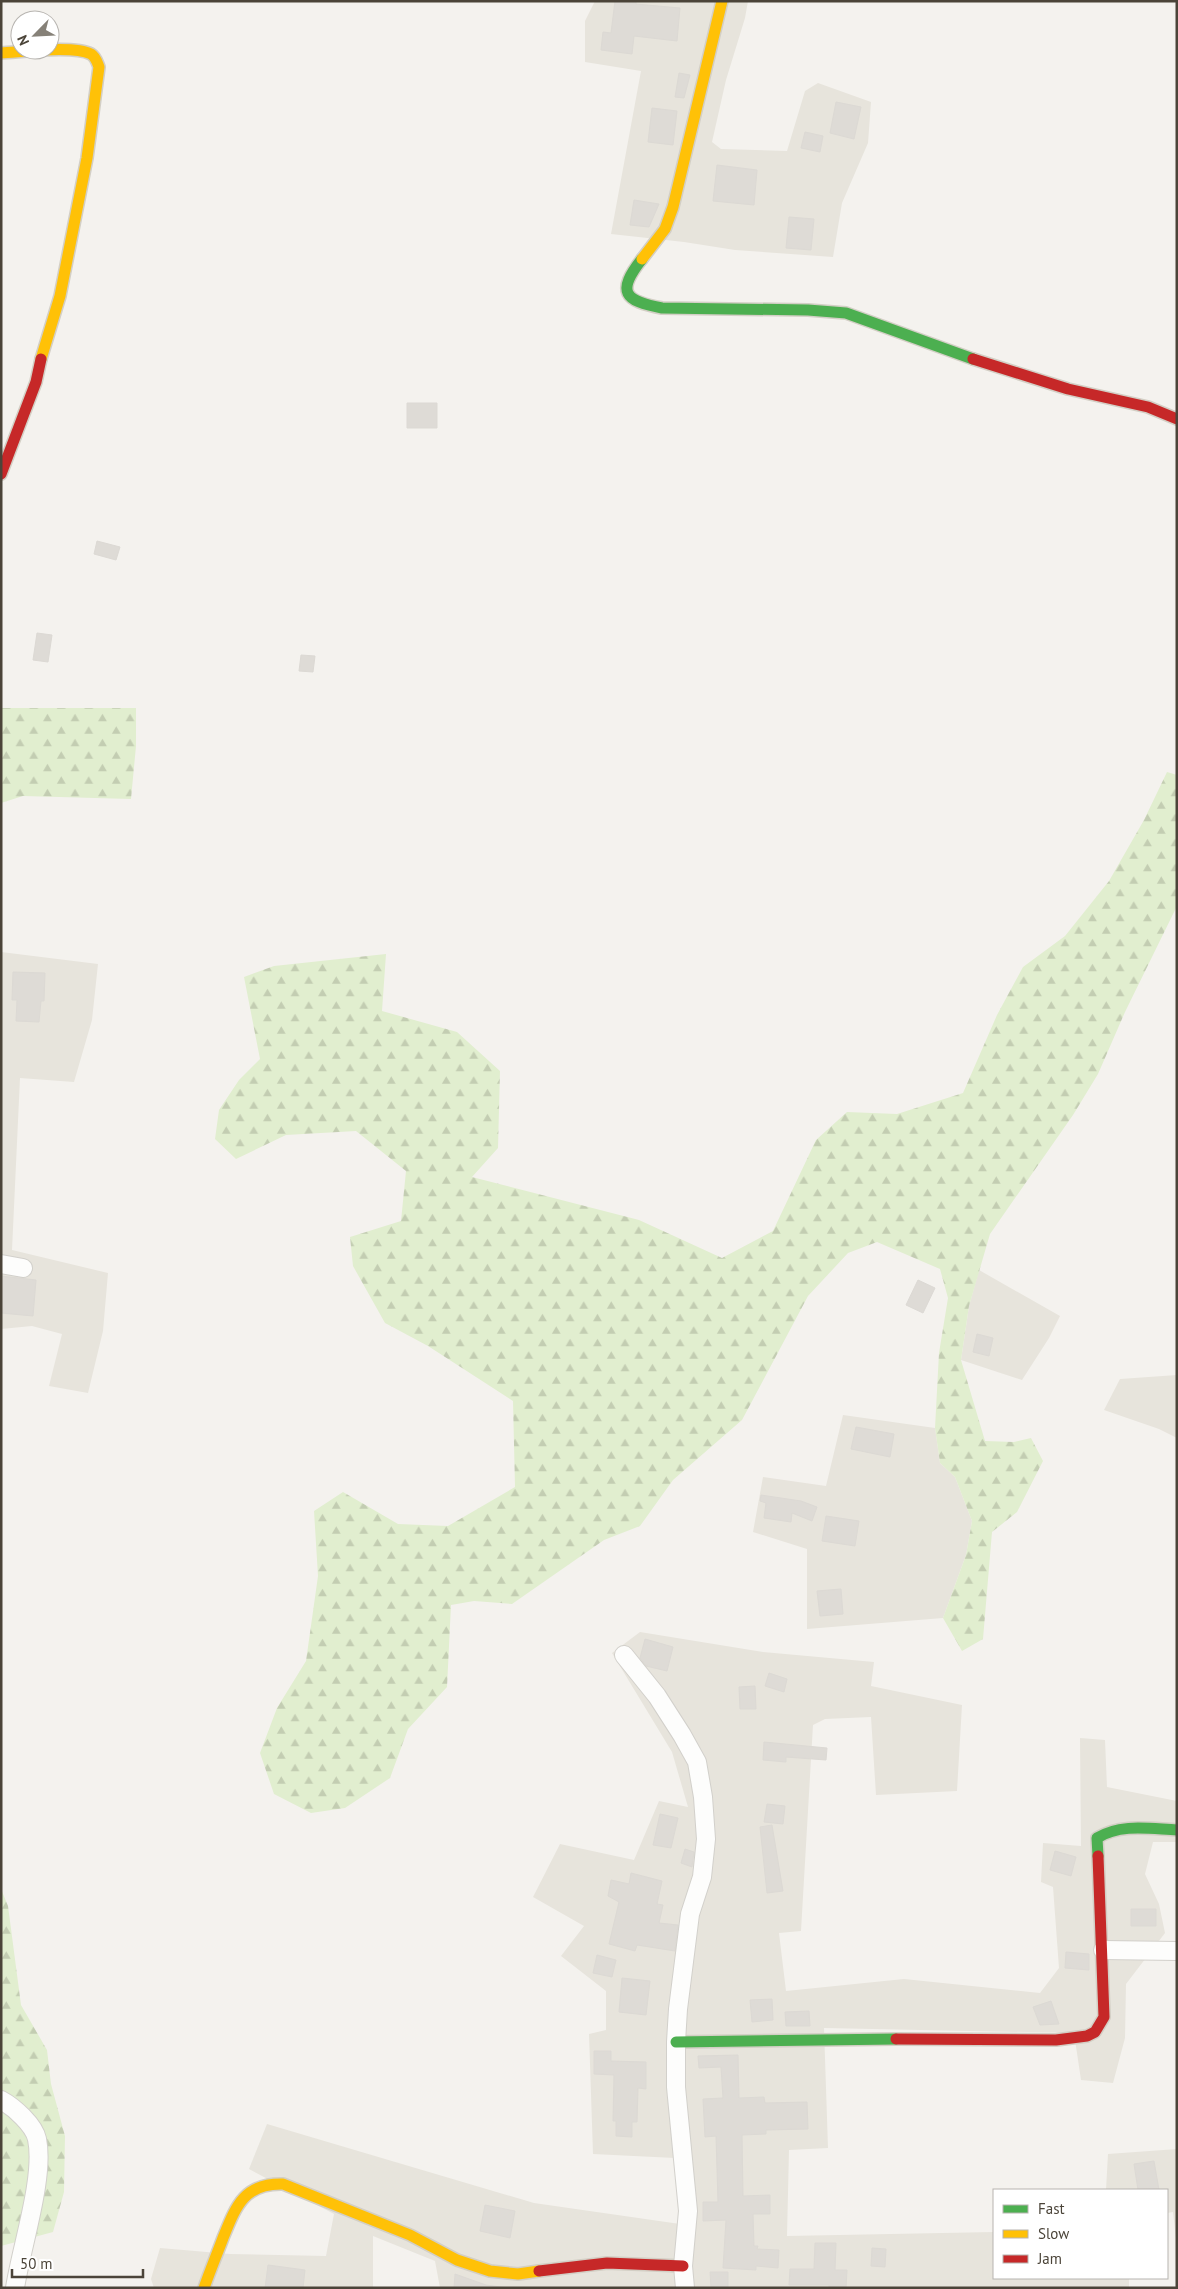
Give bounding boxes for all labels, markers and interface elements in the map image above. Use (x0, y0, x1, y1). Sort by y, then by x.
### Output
north arrow (10, 10, 60, 60)
text: N (13, 32, 33, 48)
legend (993, 2189, 1168, 2279)
text: Fast (1038, 2199, 1065, 2218)
text: Slow (1038, 2224, 1069, 2243)
scale bar (12, 2246, 144, 2278)
text: Jam (1037, 2249, 1062, 2268)
text: 50 m (20, 2254, 53, 2273)

